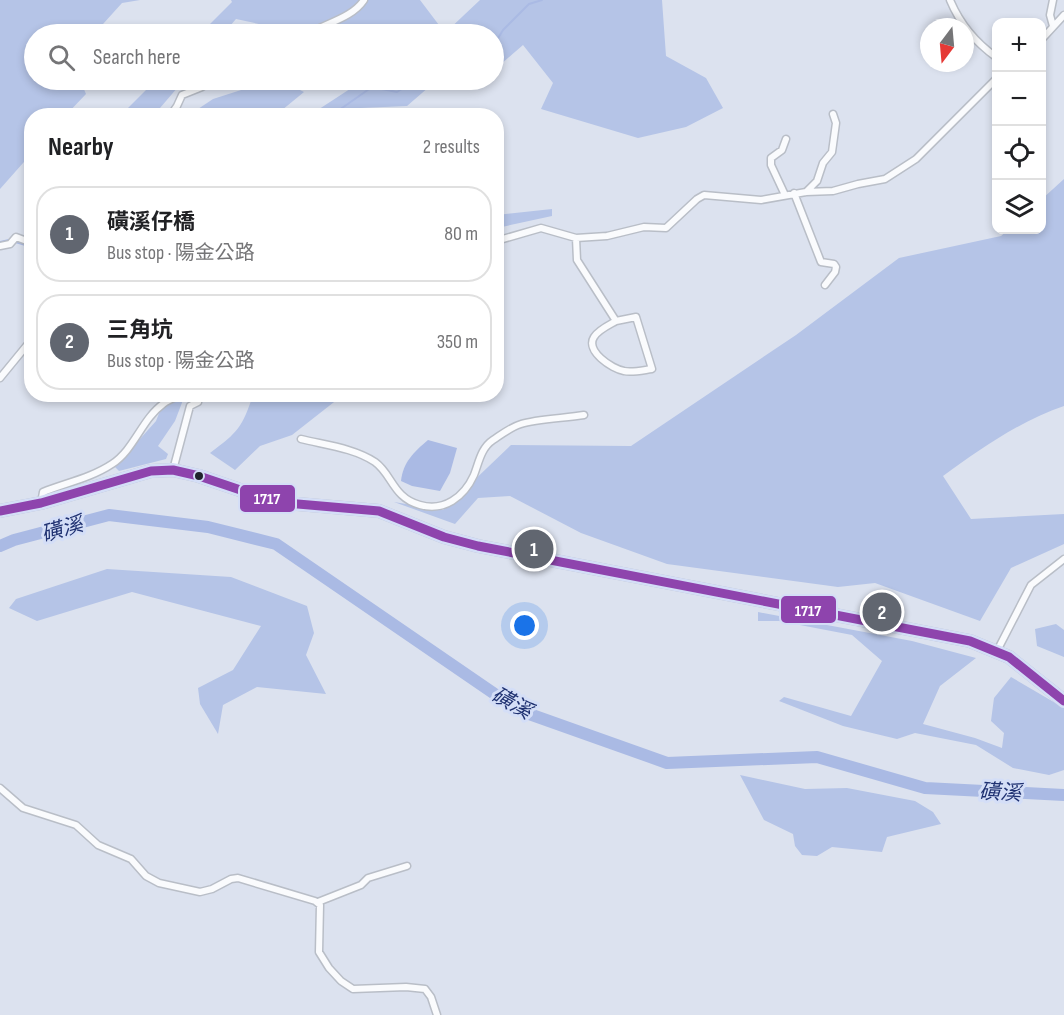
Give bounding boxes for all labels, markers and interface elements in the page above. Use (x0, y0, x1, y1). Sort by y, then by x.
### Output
north arrow (920, 18, 974, 72)
map controls (992, 18, 1046, 234)
button: + (992, 18, 1046, 72)
search box (24, 24, 504, 90)
icon: search (45, 41, 78, 74)
text: Search here (93, 44, 180, 71)
button: − (992, 72, 1046, 126)
button: locate (992, 126, 1046, 180)
text: Nearby (48, 132, 114, 163)
text: 2 results (423, 135, 480, 159)
button: layers (992, 180, 1046, 234)
text: 磺溪仔橋 (107, 209, 195, 236)
text: 1 (66, 222, 73, 246)
text: 80 m (444, 222, 478, 246)
text: Bus stop · 陽金公路 (107, 241, 255, 265)
text: 三角坑 (107, 317, 173, 344)
text: 2 (65, 330, 74, 354)
text: 350 m (437, 330, 478, 354)
text: Bus stop · 陽金公路 (107, 349, 255, 373)
unlabelled marker (193, 470, 205, 482)
line badge: 1717 (239, 484, 296, 513)
text: 1717 (254, 490, 280, 509)
water label: 磺溪 (39, 511, 89, 547)
pin: 1 (514, 526, 554, 572)
pin: 2 (862, 590, 902, 634)
line badge: 1717 (780, 595, 837, 624)
text: 1717 (795, 602, 821, 621)
your location (510, 611, 539, 640)
water label: 磺溪 (487, 682, 539, 726)
water label: 磺溪 (978, 779, 1025, 806)

